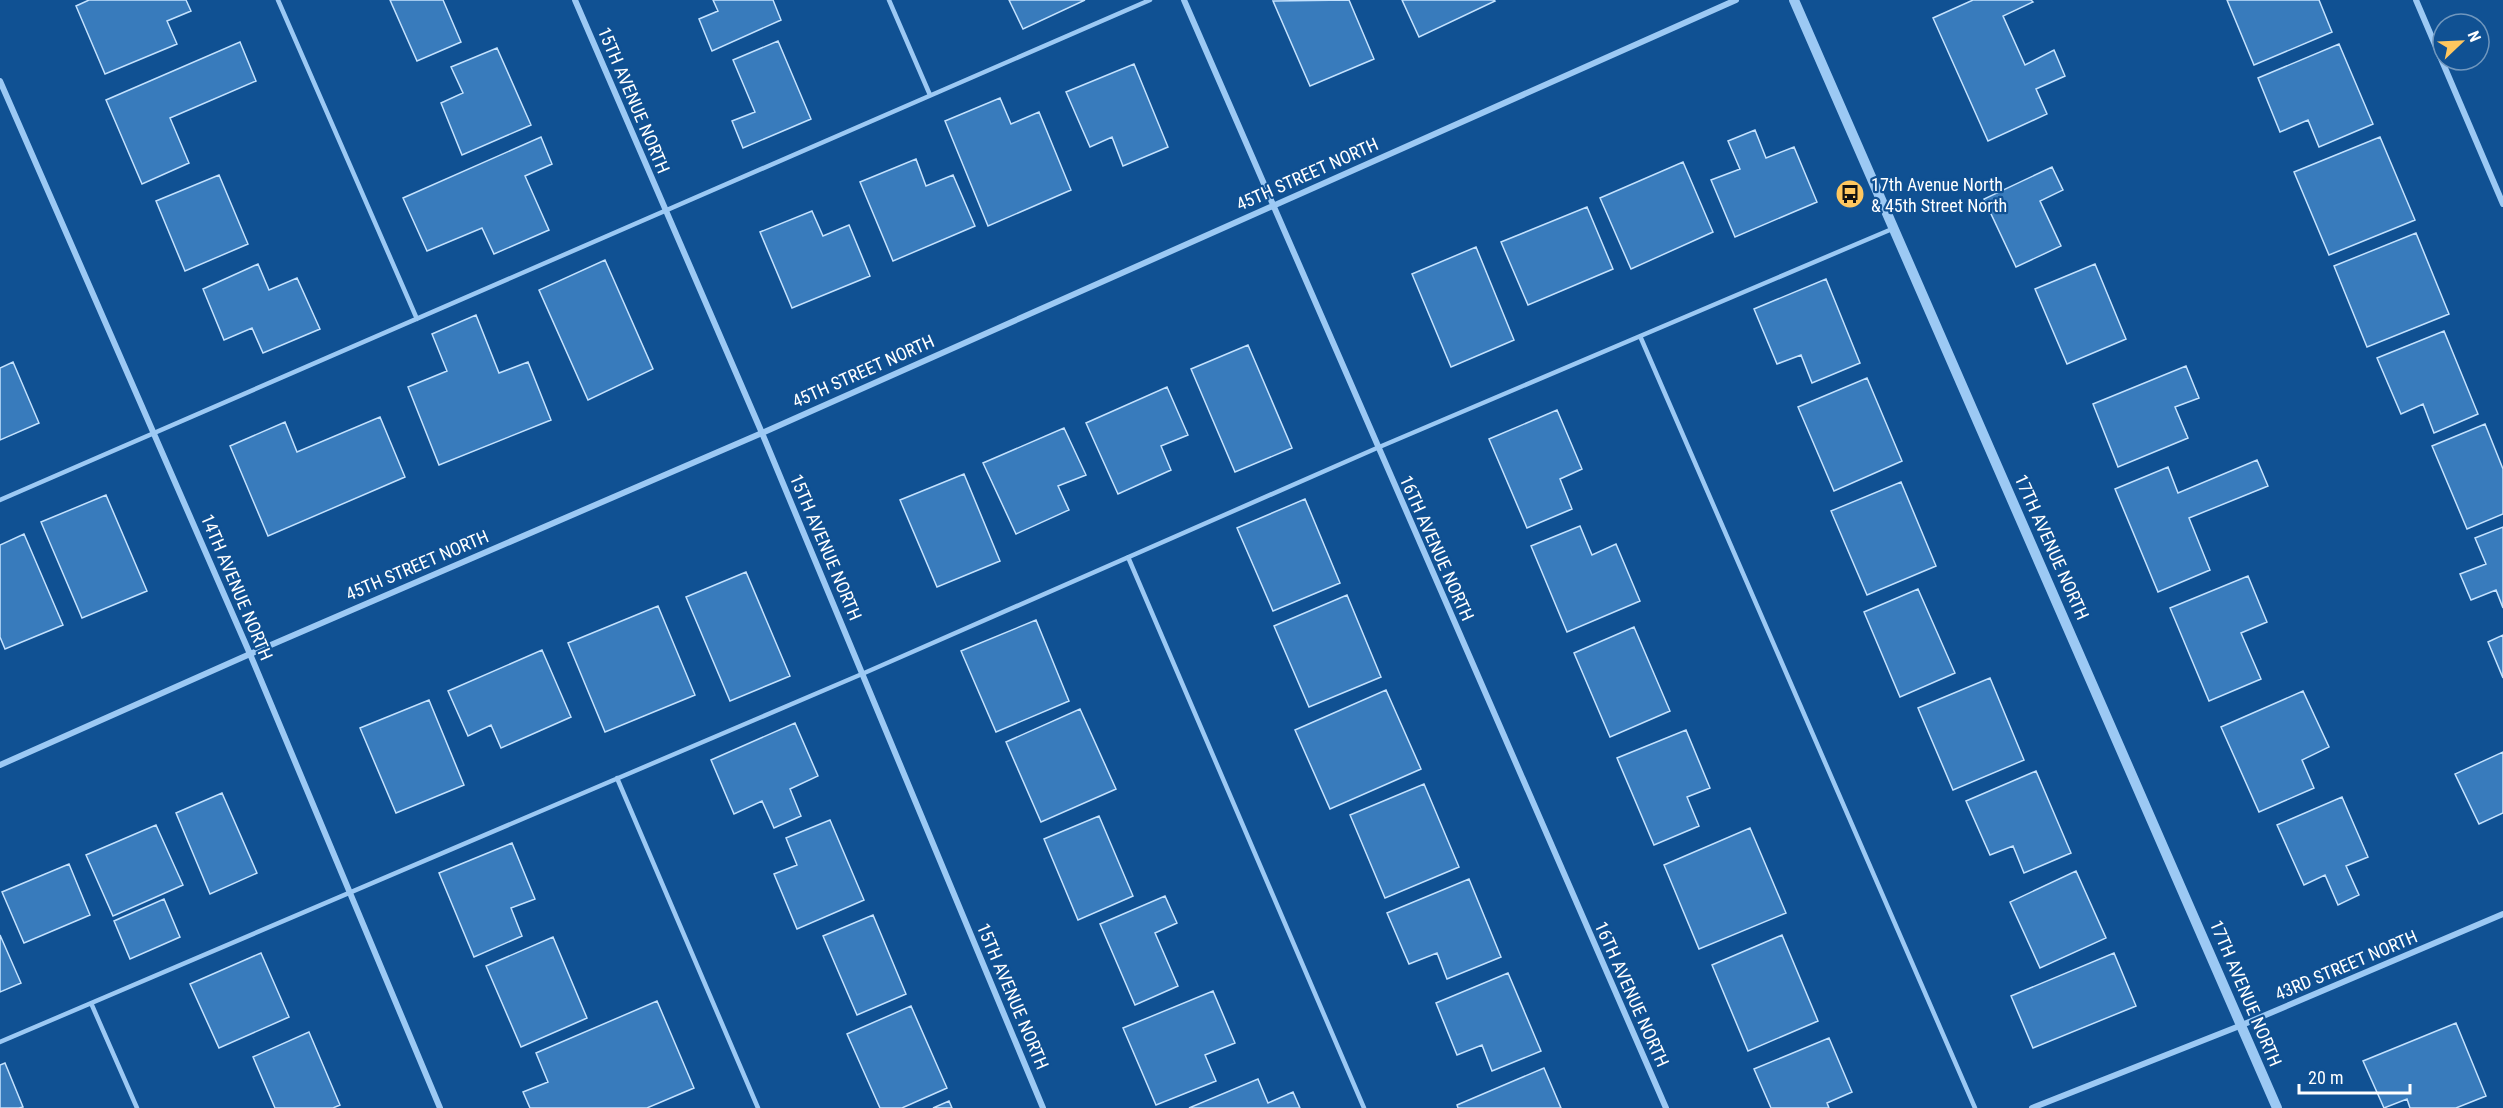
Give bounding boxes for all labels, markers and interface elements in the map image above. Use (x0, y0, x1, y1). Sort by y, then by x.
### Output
north arrow (2431, 12, 2491, 72)
street label: 15TH AVENUE NORTH (594, 24, 674, 176)
text: N (2464, 28, 2485, 45)
street label: 45TH STREET NORTH (1233, 133, 1381, 215)
place label: 17th Avenue North & 45th Street North (1871, 174, 2007, 216)
bus stop icon: 17th Avenue North & 45th Street North (1834, 178, 1866, 210)
street label: 45TH STREET NORTH (789, 330, 937, 412)
street label: 15TH AVENUE NORTH (786, 471, 866, 623)
street label: 17TH AVENUE NORTH (2011, 471, 2093, 623)
street label: 16TH AVENUE NORTH (1396, 472, 1478, 624)
street label: 14TH AVENUE NORTH (197, 511, 277, 663)
street label: 45TH STREET NORTH (342, 525, 492, 605)
street label: 17TH AVENUE NORTH (2206, 917, 2286, 1069)
street label: 16TH AVENUE NORTH (1591, 918, 1673, 1070)
street label: 15TH AVENUE NORTH (973, 920, 1053, 1072)
street label: 43RD STREET NORTH (2272, 926, 2420, 1004)
scale bar (2299, 1057, 2410, 1095)
text: 20 m (2308, 1067, 2343, 1088)

